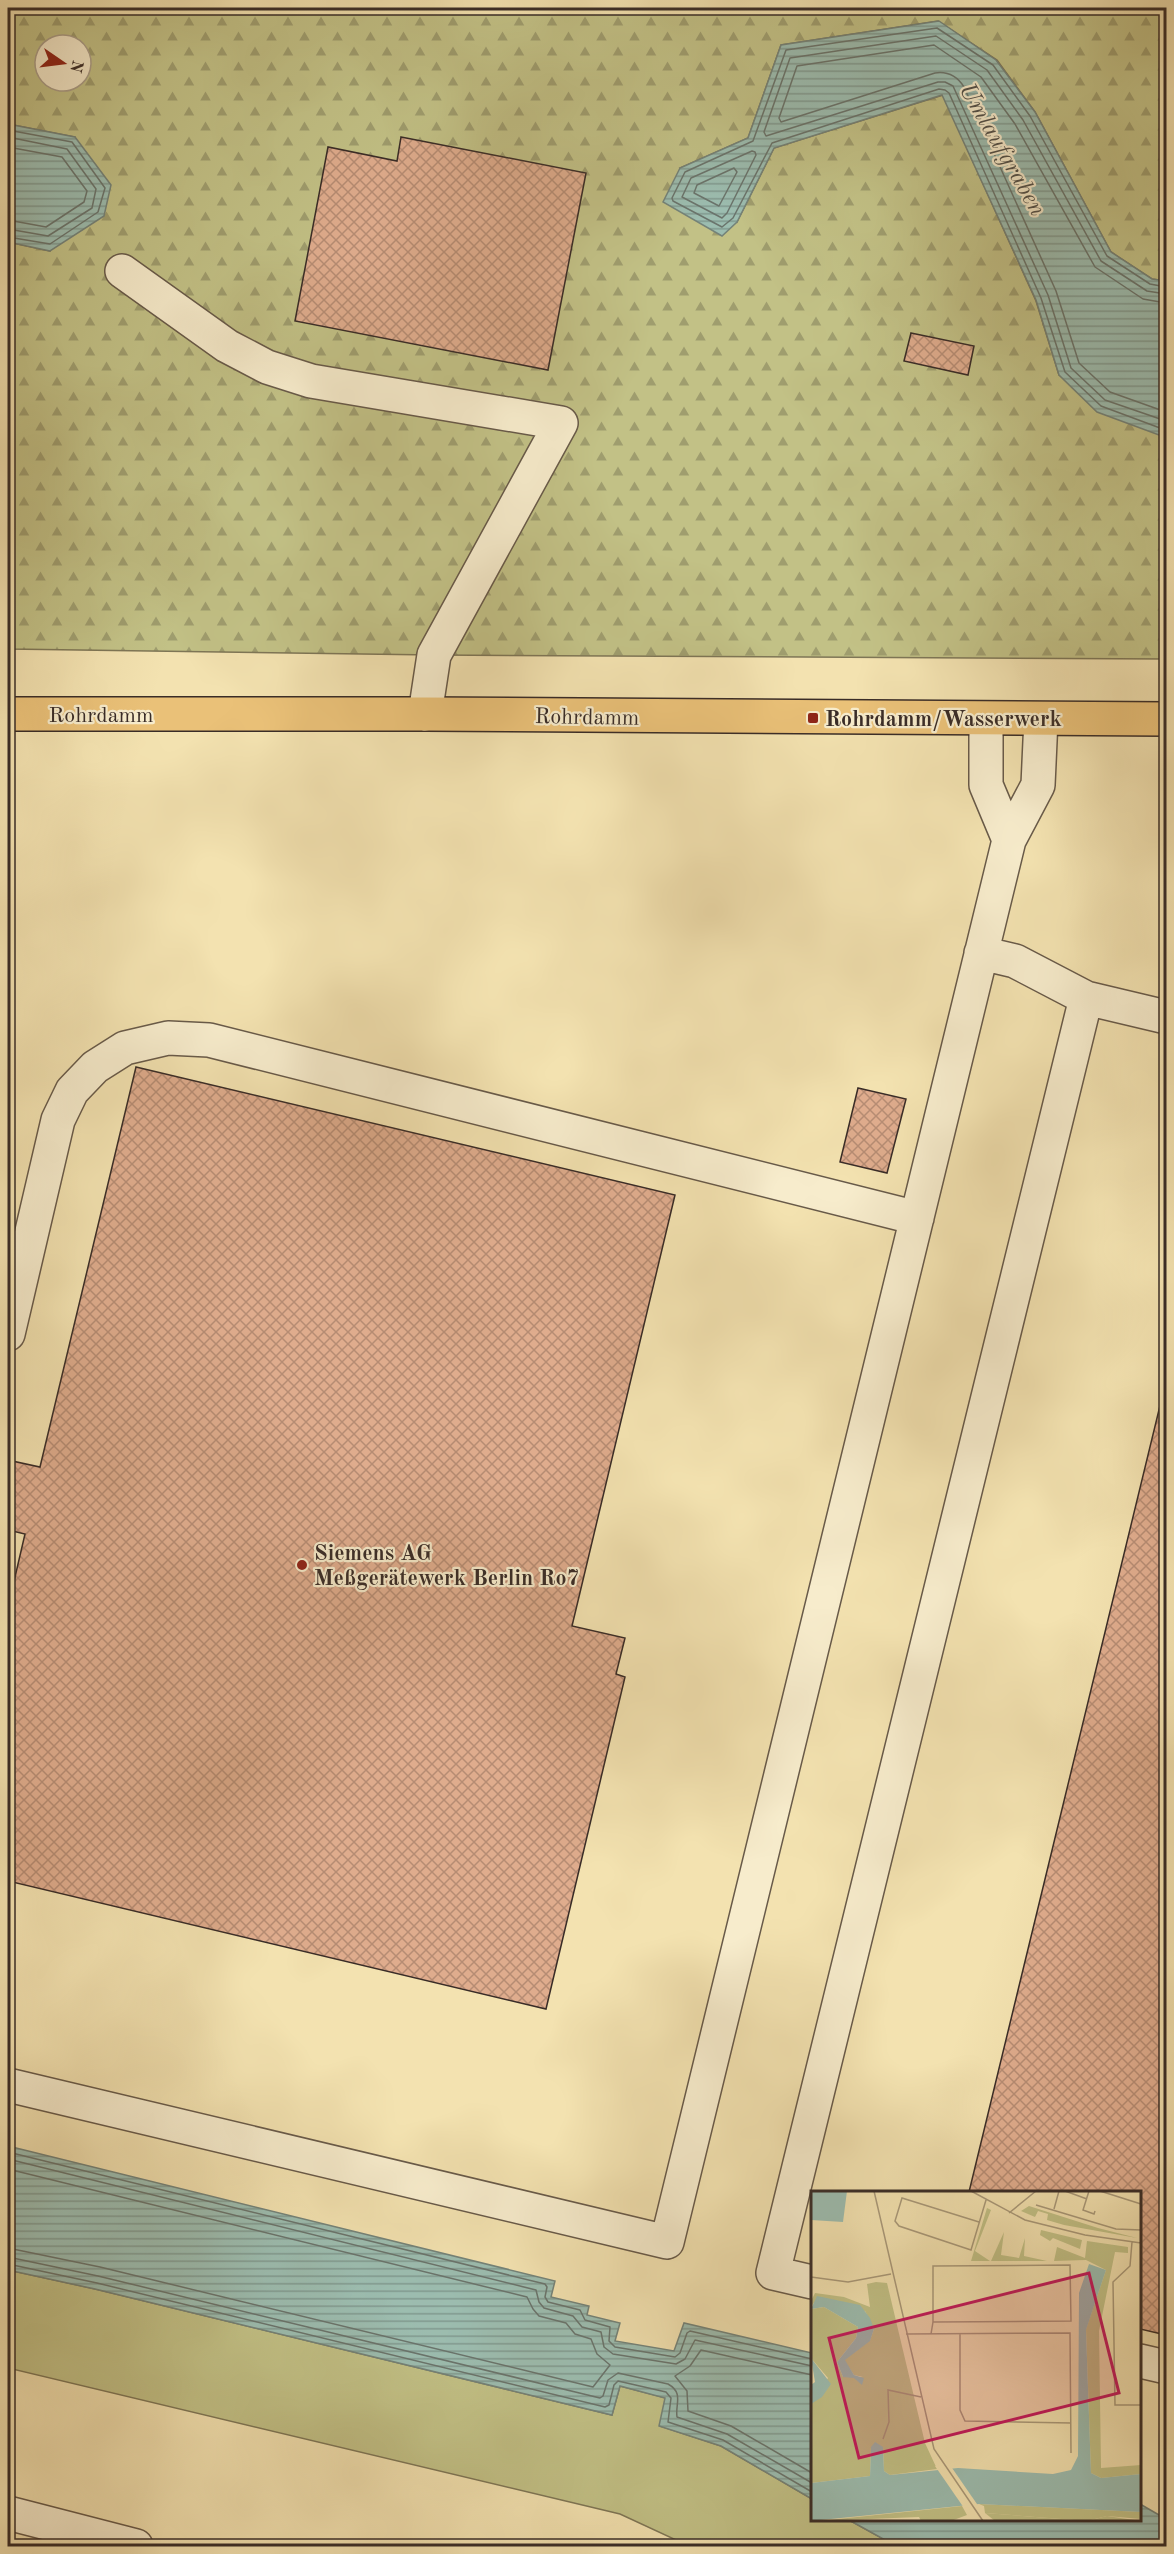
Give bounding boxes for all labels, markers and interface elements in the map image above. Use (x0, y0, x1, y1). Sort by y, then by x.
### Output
north arrow (33, 33, 93, 93)
text: N (66, 58, 85, 75)
water label: Umlaufgraben (954, 79, 1049, 221)
street label: Rohrdamm (49, 705, 153, 727)
street label: Rohrdamm (534, 706, 640, 730)
place label: Rohrdamm/Wasserwerk (825, 709, 1062, 731)
marker: Rohrdamm/Wasserwerk (806, 711, 820, 725)
place label: Siemens AG Meßgerätewerk Berlin Ro7 (314, 1543, 579, 1590)
marker: Siemens AG Meßgerätewerk Berlin Ro7 (295, 1558, 309, 1572)
inset map (811, 2191, 1141, 2521)

